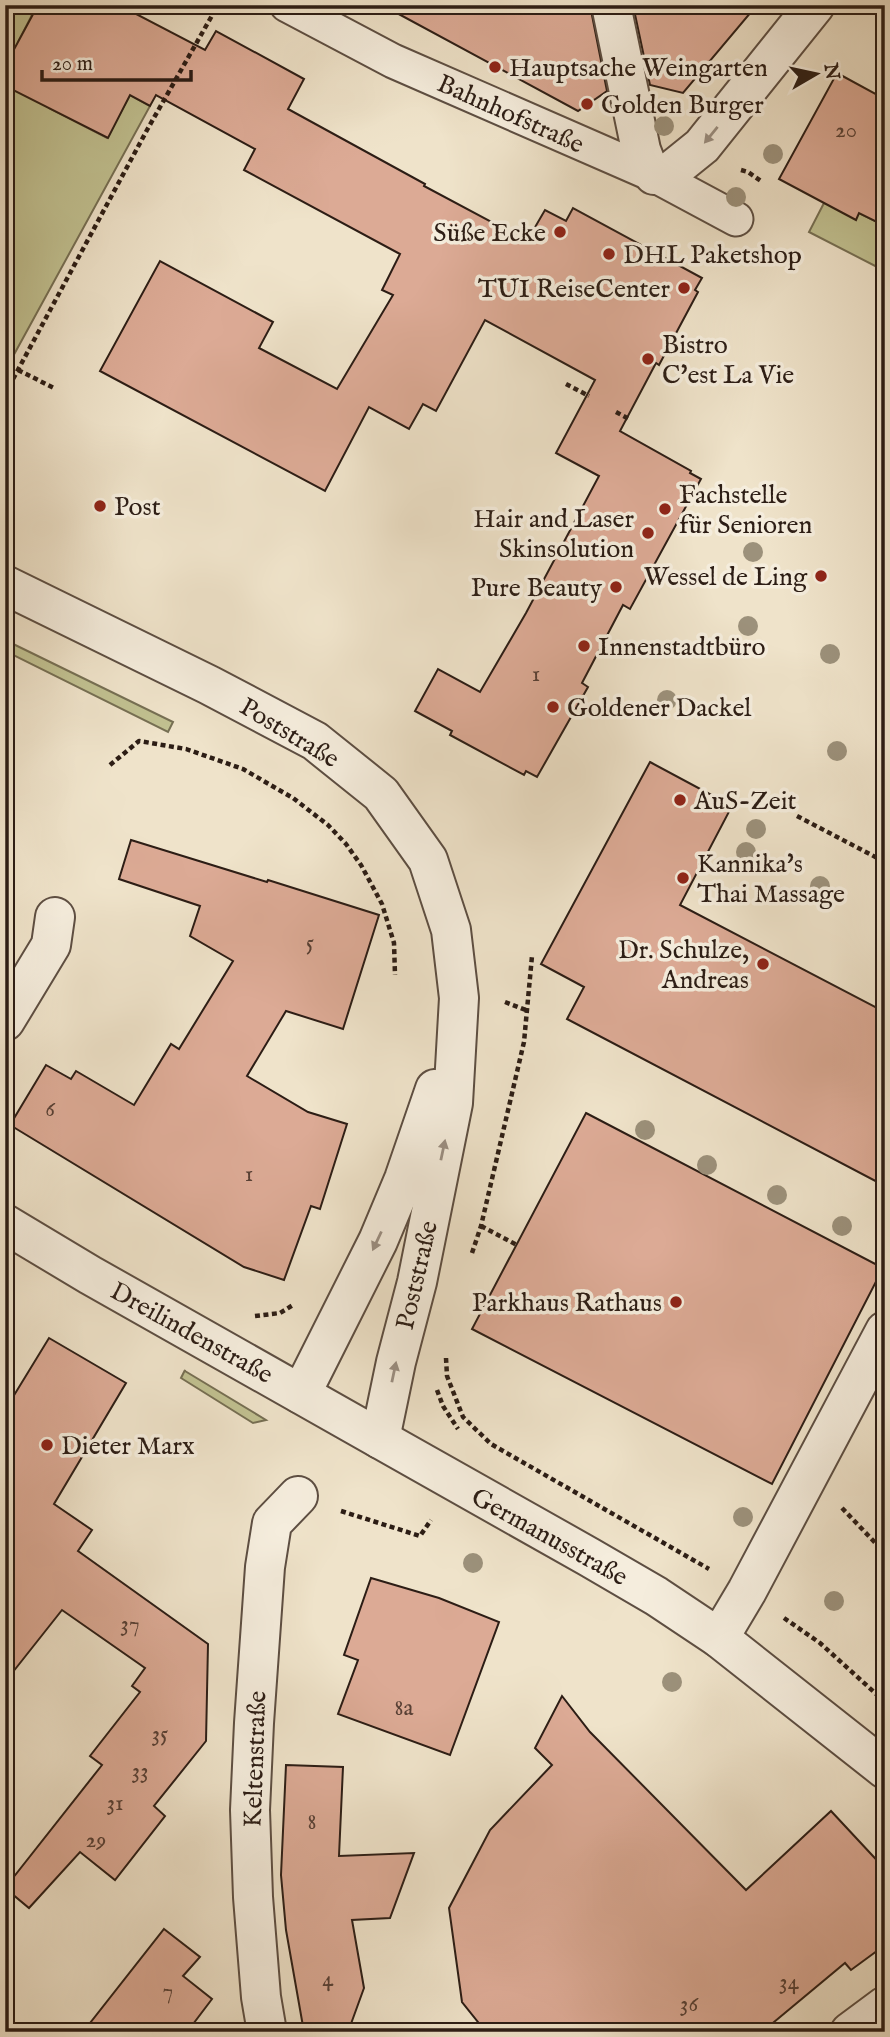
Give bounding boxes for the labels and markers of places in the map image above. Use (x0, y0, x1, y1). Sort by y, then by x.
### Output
place label: Hauptsache Weingarten (509, 52, 768, 85)
marker: Hauptsache Weingarten (487, 59, 503, 75)
place label: Golden Burger (601, 89, 764, 122)
marker: Golden Burger (579, 96, 595, 112)
place label: Süße Ecke (433, 217, 546, 250)
marker: Süße Ecke (552, 224, 568, 240)
place label: DHL Paketshop (623, 239, 802, 272)
marker: DHL Paketshop (601, 246, 617, 262)
place label: TUI ReiseCenter (478, 273, 670, 306)
marker: TUI ReiseCenter (676, 280, 692, 296)
place label: Bistro C'est La Vie (662, 329, 794, 392)
marker: Bistro C'est La Vie (640, 351, 656, 367)
place label: Fachstelle für Senioren (679, 479, 812, 542)
place label: Post (114, 491, 161, 524)
marker: Post (92, 498, 108, 514)
marker: Fachstelle für Senioren (657, 501, 673, 517)
place label: Hair and Laser Skinsolution (473, 503, 634, 566)
marker: Hair and Laser Skinsolution (640, 525, 656, 541)
place label: Wessel de Ling (644, 561, 808, 594)
marker: Wessel de Ling (813, 568, 829, 584)
place label: Pure Beauty (471, 572, 602, 605)
marker: Pure Beauty (608, 579, 624, 595)
place label: Innenstadtbüro (598, 631, 766, 664)
marker: Innenstadtbüro (576, 638, 592, 654)
place label: Goldener Dackel (567, 692, 752, 725)
marker: Goldener Dackel (545, 699, 561, 715)
place label: AuS-Zeit (693, 785, 797, 818)
marker: AuS-Zeit (672, 792, 688, 808)
place label: Kannika's Thai Massage (697, 848, 845, 911)
marker: Kannika's Thai Massage (675, 870, 691, 886)
place label: Dr. Schulze, Andreas (618, 934, 749, 997)
marker: Dr. Schulze, Andreas (755, 956, 771, 972)
place label: Parkhaus Rathaus (472, 1287, 662, 1320)
marker: Parkhaus Rathaus (668, 1294, 684, 1310)
place label: Dieter Marx (61, 1430, 195, 1463)
marker: Dieter Marx (39, 1437, 55, 1453)

